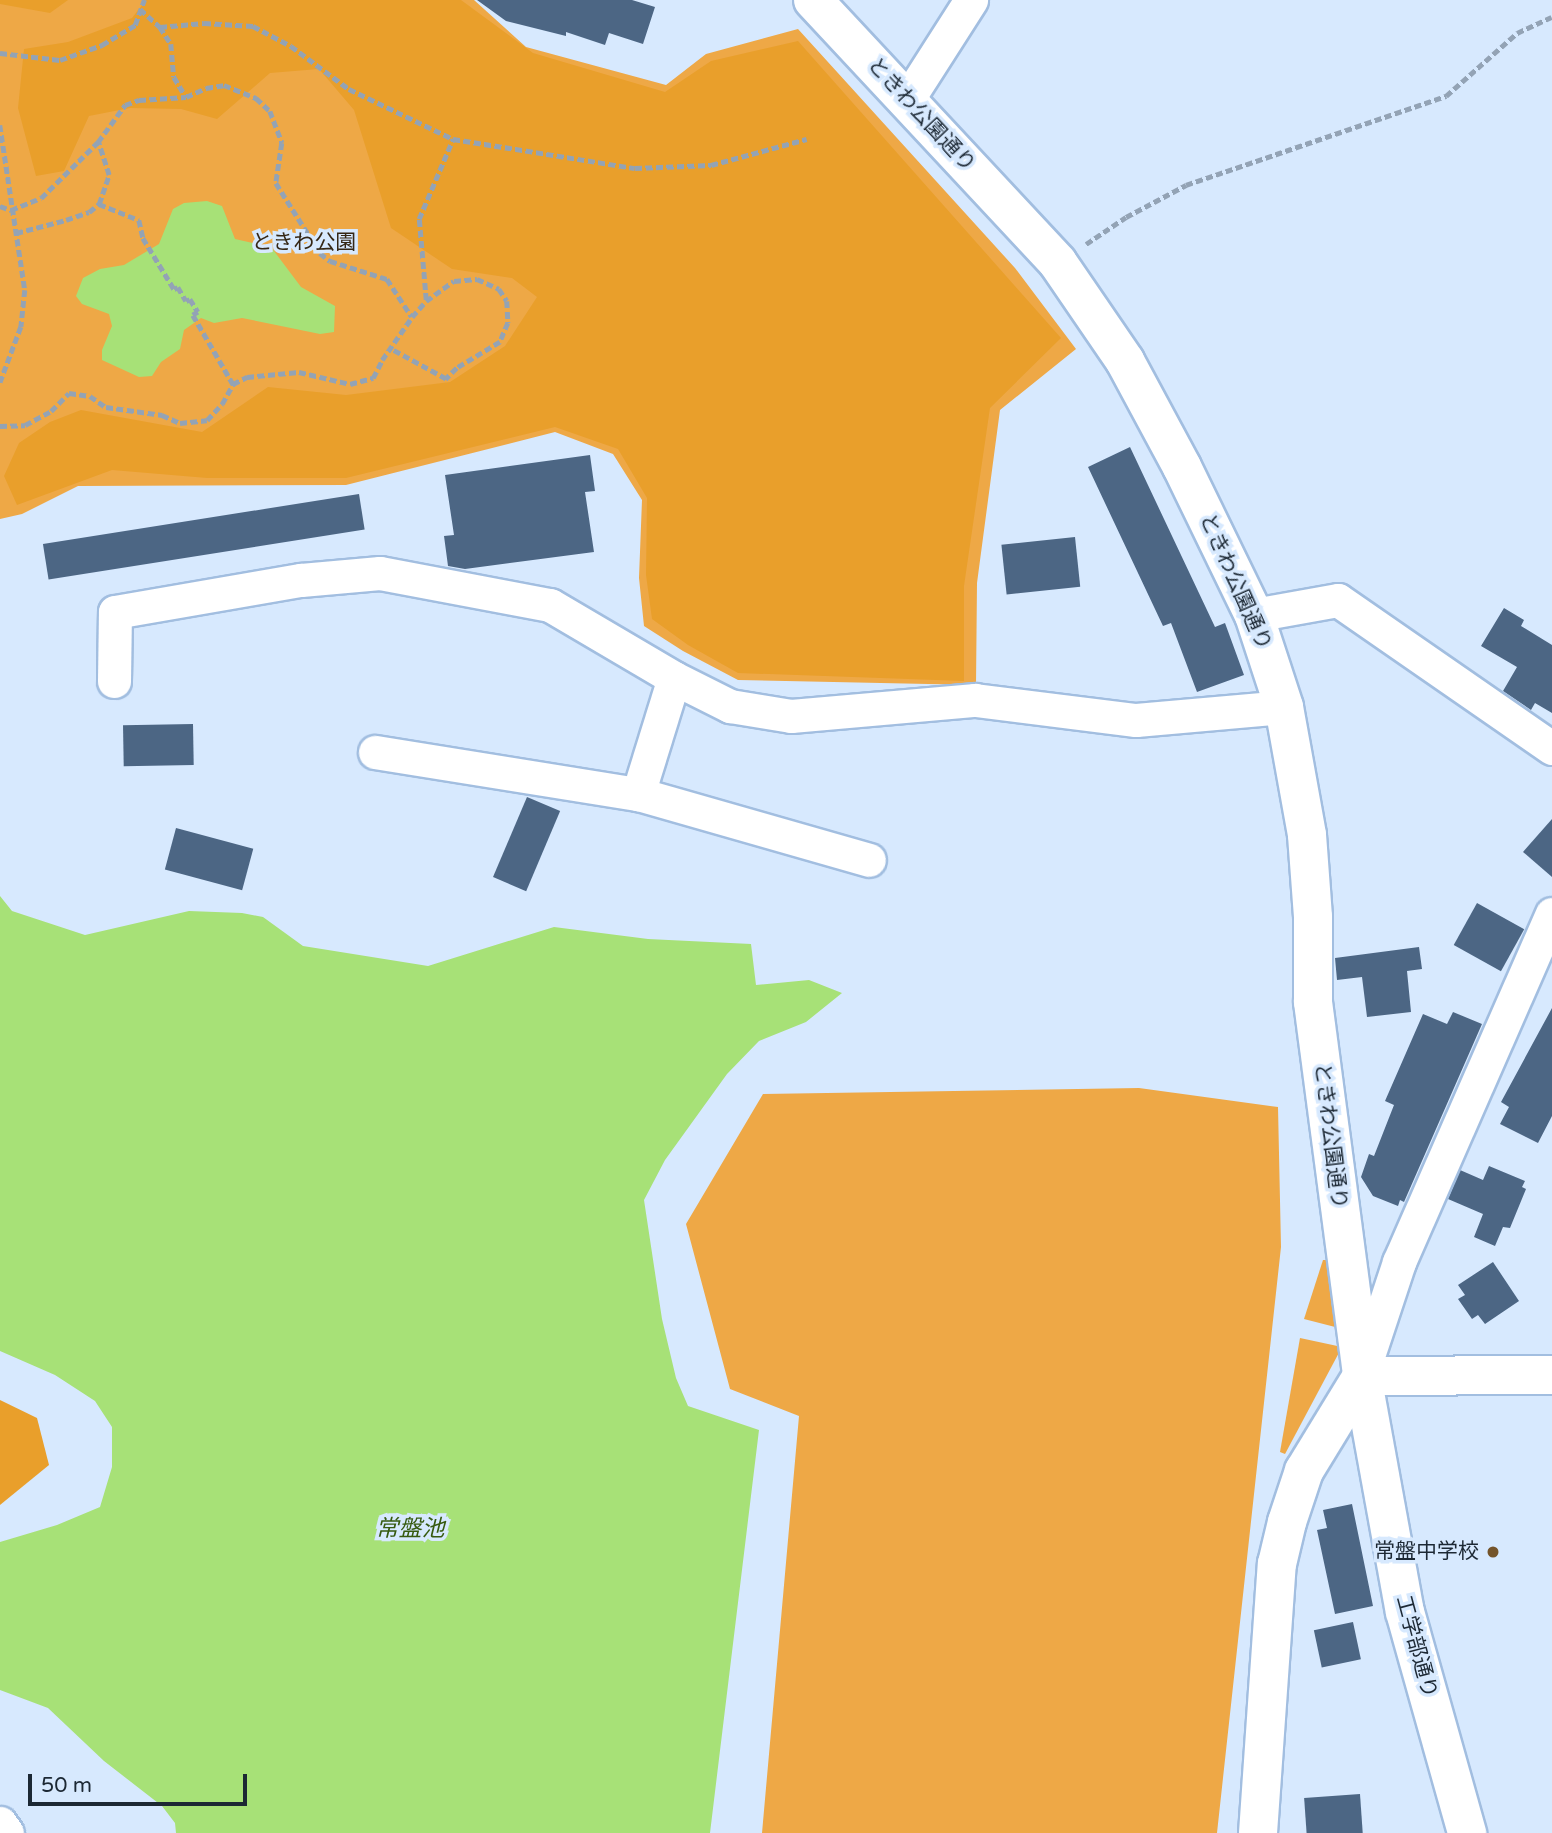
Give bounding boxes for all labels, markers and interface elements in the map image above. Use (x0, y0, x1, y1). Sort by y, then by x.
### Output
street label: ときわ公園通り (862, 53, 980, 177)
park label: ときわ公園 (252, 230, 356, 256)
street label: ときわ公園通り (1194, 510, 1276, 654)
street label: ときわ公園通り (1309, 1062, 1351, 1210)
water label: 常盤池 (376, 1515, 444, 1543)
place label: 常盤中学校 (1374, 1539, 1479, 1565)
marker: 常盤中学校 (1485, 1544, 1501, 1560)
street label: 工学部通り (1390, 1593, 1442, 1701)
scale bar (32, 1759, 250, 1803)
text: 50 m (41, 1773, 92, 1798)

